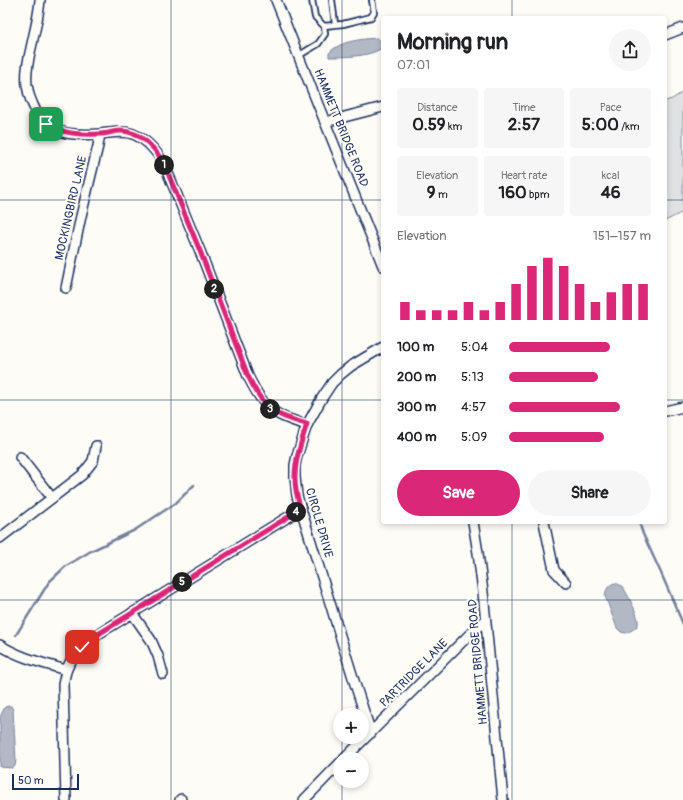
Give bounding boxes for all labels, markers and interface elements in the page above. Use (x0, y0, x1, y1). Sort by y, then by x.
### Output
text: Morning run (397, 28, 508, 56)
button: share (609, 29, 651, 71)
text: 07:01 (397, 57, 430, 73)
street label: HAMMETT BRIDGE ROAD (310, 67, 372, 190)
text: Distance (417, 101, 457, 114)
text: Time (512, 101, 535, 114)
text: Pace (600, 101, 622, 114)
pin (29, 107, 63, 141)
icon: arrive (35, 113, 57, 135)
text: 0.59 (412, 114, 446, 135)
text: 2:57 (508, 114, 540, 135)
text: 5:00 (582, 114, 619, 135)
text: km (446, 120, 462, 133)
text: /km (619, 120, 640, 133)
street label: MOCKINGBIRD LANE (52, 154, 90, 262)
pin: 1 (154, 155, 174, 175)
text: 1 (162, 158, 166, 171)
text: Elevation (416, 169, 458, 182)
text: Heart rate (501, 169, 547, 182)
text: kcal (602, 169, 620, 182)
text: 9 (427, 182, 436, 203)
text: 160 (499, 182, 527, 203)
text: 46 (601, 182, 621, 203)
text: m (436, 188, 448, 201)
text: bpm (527, 188, 549, 201)
text: Elevation (397, 228, 447, 244)
text: 151–157 m (593, 228, 651, 244)
pin: 2 (204, 279, 224, 299)
text: 2 (211, 282, 217, 295)
text: 100 m (397, 339, 434, 355)
text: 5:04 (461, 339, 488, 355)
text: 200 m (397, 369, 436, 385)
text: 5:13 (461, 369, 484, 385)
pin: 3 (260, 399, 280, 419)
text: 300 m (397, 399, 436, 415)
text: 4:57 (461, 399, 486, 415)
text: 3 (267, 402, 273, 415)
text: 400 m (397, 429, 437, 445)
text: 5:09 (461, 429, 487, 445)
button: Save (397, 470, 520, 516)
button: Share (528, 470, 651, 516)
street label: CIRCLE DRIVE (302, 486, 336, 560)
pin: 4 (286, 502, 306, 522)
text: 4 (293, 505, 299, 518)
pin: 5 (172, 572, 192, 592)
text: 5 (179, 575, 185, 588)
street label: HAMMETT BRIDGE ROAD (465, 598, 491, 725)
pin (65, 630, 99, 664)
icon: check (71, 636, 93, 658)
street label: PARTRIDGE LANE (377, 636, 451, 710)
map controls (333, 708, 369, 788)
button: + (333, 708, 369, 744)
button: − (333, 752, 369, 788)
scale bar (12, 772, 79, 791)
text: 50 m (18, 774, 44, 787)

